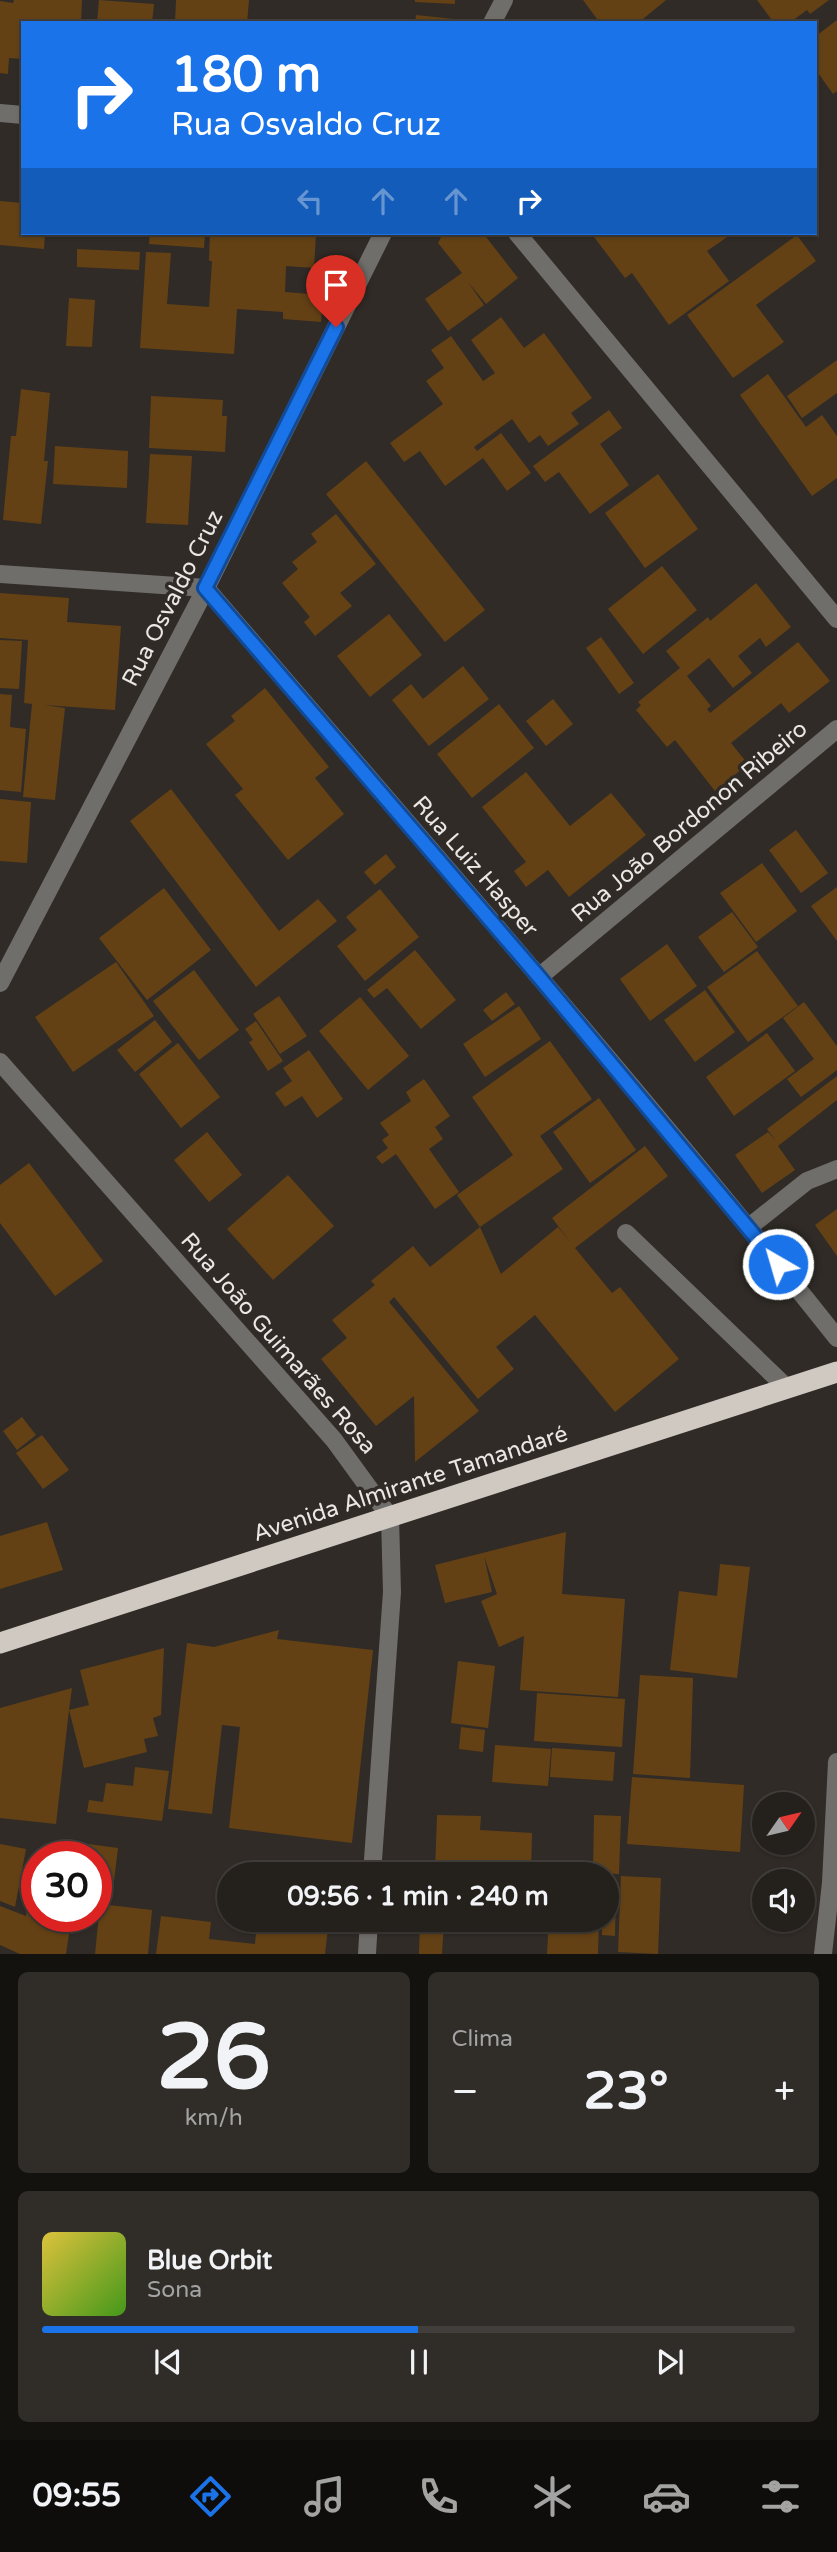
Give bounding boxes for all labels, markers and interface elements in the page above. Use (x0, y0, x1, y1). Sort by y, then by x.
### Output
text: 180 m (171, 46, 321, 105)
icon: right (56, 49, 147, 140)
text: Rua Osvaldo Cruz (171, 106, 441, 144)
icon: left (291, 182, 329, 220)
icon: ahead (364, 182, 402, 220)
icon: ahead (437, 182, 475, 220)
icon: right (510, 182, 548, 220)
pin (306, 255, 366, 327)
icon: arrive (317, 266, 355, 304)
street label: Rua Osvaldo Cruz (116, 506, 229, 691)
street label: Rua João Bordonon Ribeiro (566, 715, 813, 929)
street label: Rua Luiz Hasper (406, 791, 544, 943)
street label: Rua João Guimarães Rosa (174, 1227, 382, 1460)
position arrow (741, 1227, 815, 1301)
street label: Avenida Almirante Tamandaré (249, 1420, 571, 1548)
north arrow (752, 1792, 816, 1855)
map controls (752, 1792, 815, 1932)
speed limit sign: 30 (21, 1841, 112, 1932)
button: sound (752, 1869, 815, 1932)
text: 09:56 · 1 min · 240 m (287, 1881, 549, 1912)
text: 26 (157, 2003, 271, 2113)
text: Clima (452, 2025, 513, 2053)
text: 23° (584, 2060, 669, 2123)
text: − (452, 2069, 479, 2115)
text: + (774, 2069, 795, 2115)
text: km/h (185, 2104, 243, 2132)
text: Blue Orbit (147, 2245, 272, 2276)
text: Sona (147, 2276, 202, 2304)
icon: previous (149, 2343, 187, 2381)
icon: pause (400, 2343, 438, 2381)
icon: next (651, 2343, 689, 2381)
icon: directions (186, 2472, 235, 2521)
icon: music (300, 2472, 349, 2521)
icon: phone (414, 2472, 463, 2521)
icon: climate (528, 2472, 577, 2521)
icon: car (642, 2472, 691, 2521)
icon: filters (756, 2472, 805, 2521)
text: 09:55 (32, 2477, 121, 2515)

